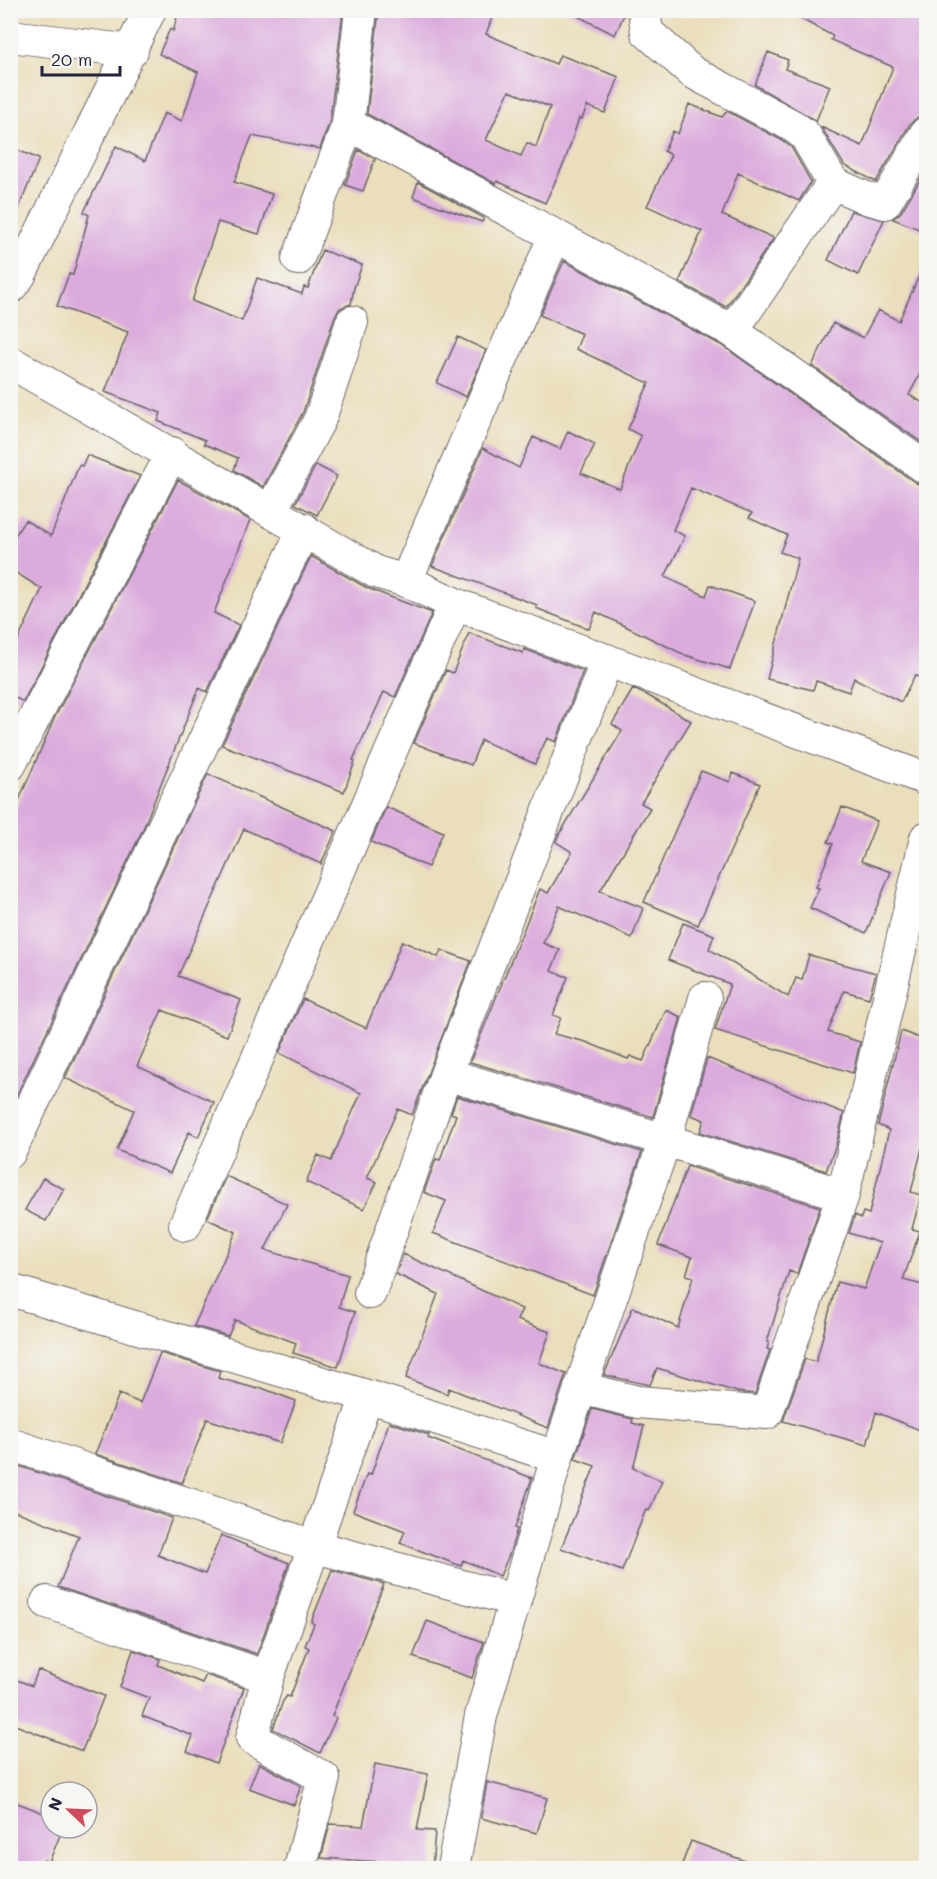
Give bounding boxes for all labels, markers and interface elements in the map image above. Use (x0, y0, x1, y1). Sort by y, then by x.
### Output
scale bar (42, 39, 120, 77)
text: 20 m (51, 47, 92, 71)
north arrow (39, 1780, 99, 1840)
text: N (43, 1794, 67, 1814)

